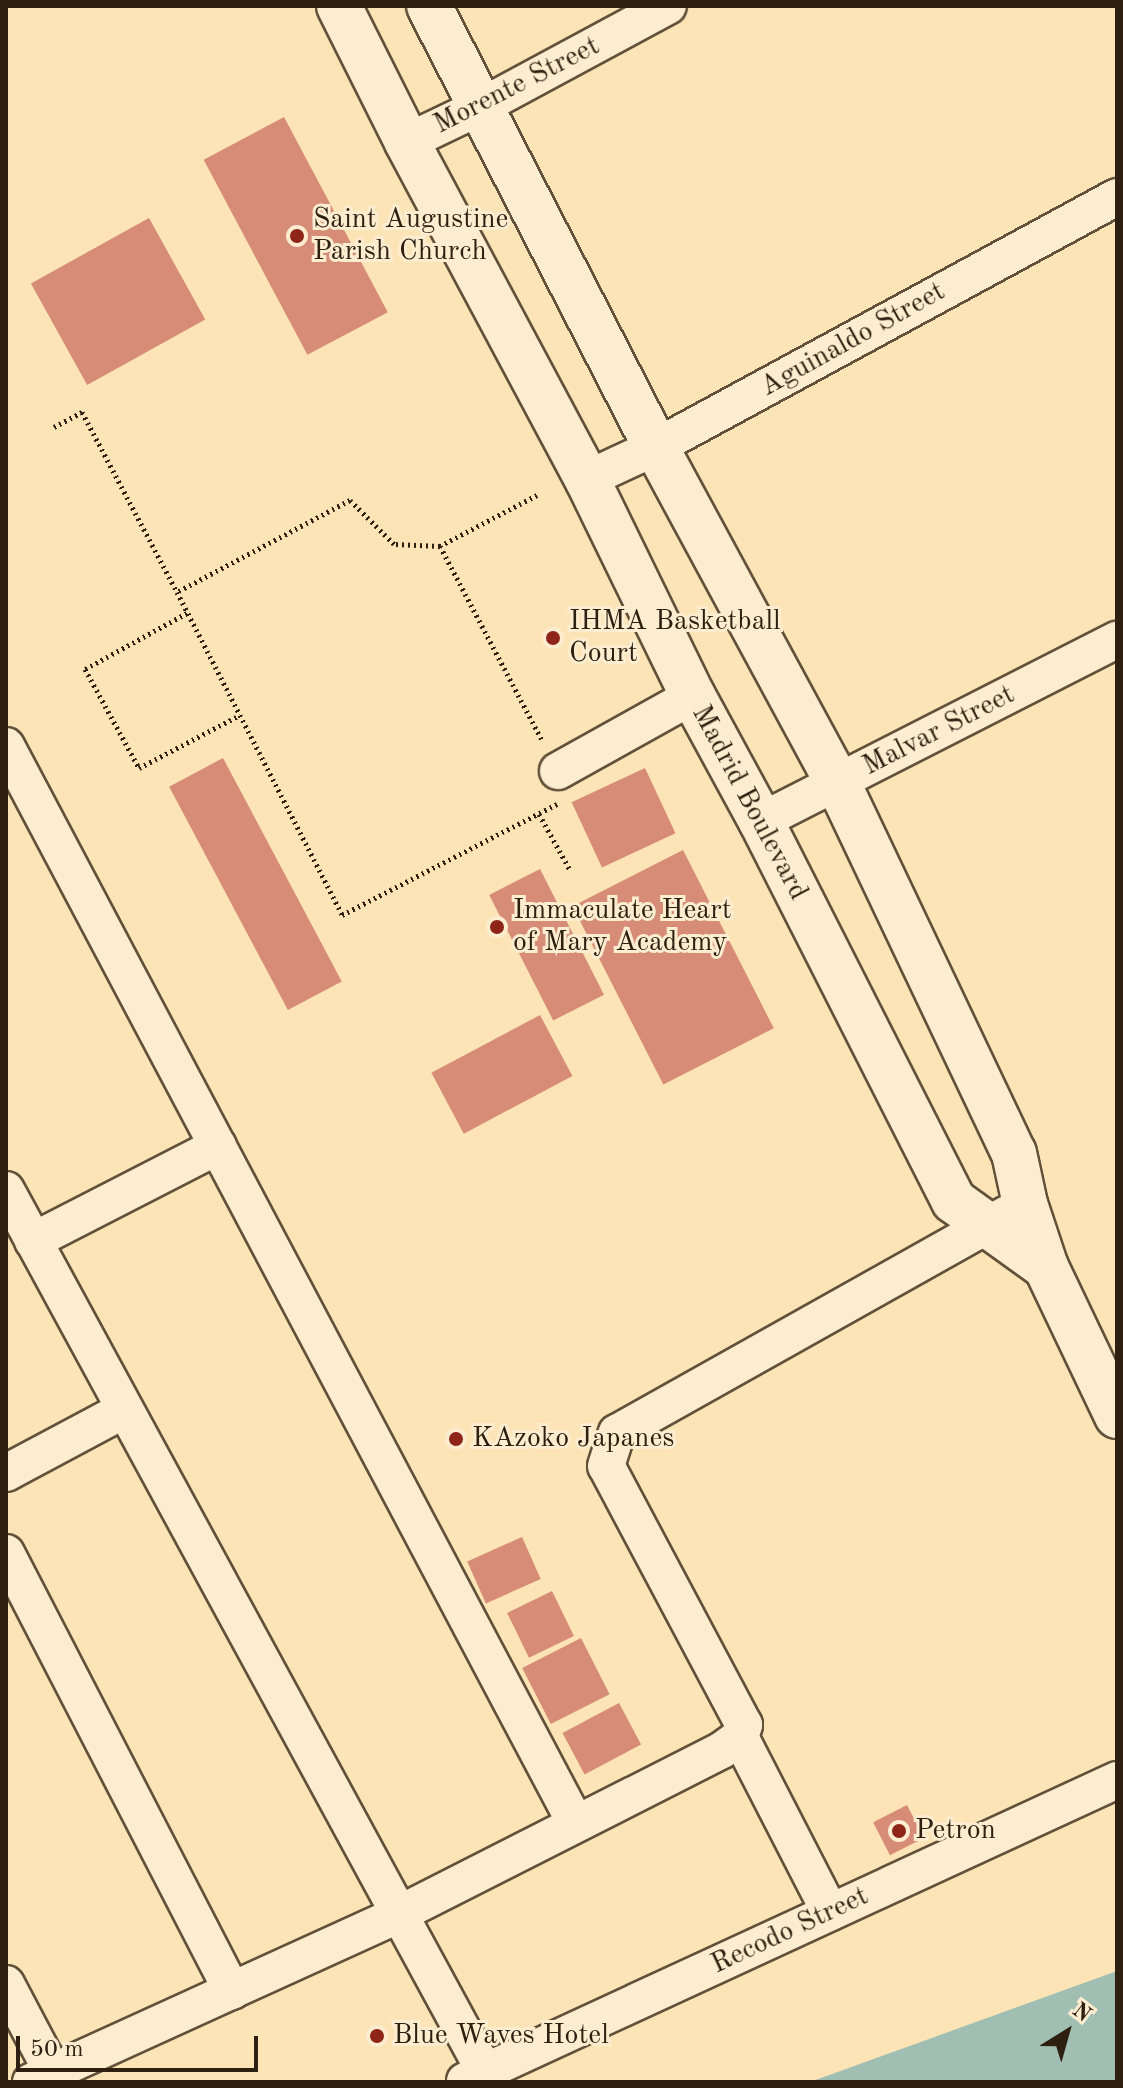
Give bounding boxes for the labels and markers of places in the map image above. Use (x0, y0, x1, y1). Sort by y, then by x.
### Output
place label: Saint Augustine Parish Church (313, 203, 508, 269)
marker: Saint Augustine Parish Church (288, 227, 306, 245)
place label: IHMA Basketball Court (569, 605, 781, 671)
marker: IHMA Basketball Court (544, 629, 562, 647)
place label: Immaculate Heart of Mary Academy (513, 894, 731, 960)
marker: Immaculate Heart of Mary Academy (488, 918, 506, 936)
place label: KAzoko Japanes (472, 1422, 674, 1456)
marker: KAzoko Japanes (447, 1430, 465, 1448)
place label: Petron (915, 1814, 996, 1848)
marker: Petron (890, 1822, 908, 1840)
place label: Blue Waves Hotel (393, 2019, 609, 2053)
marker: Blue Waves Hotel (368, 2027, 386, 2045)

